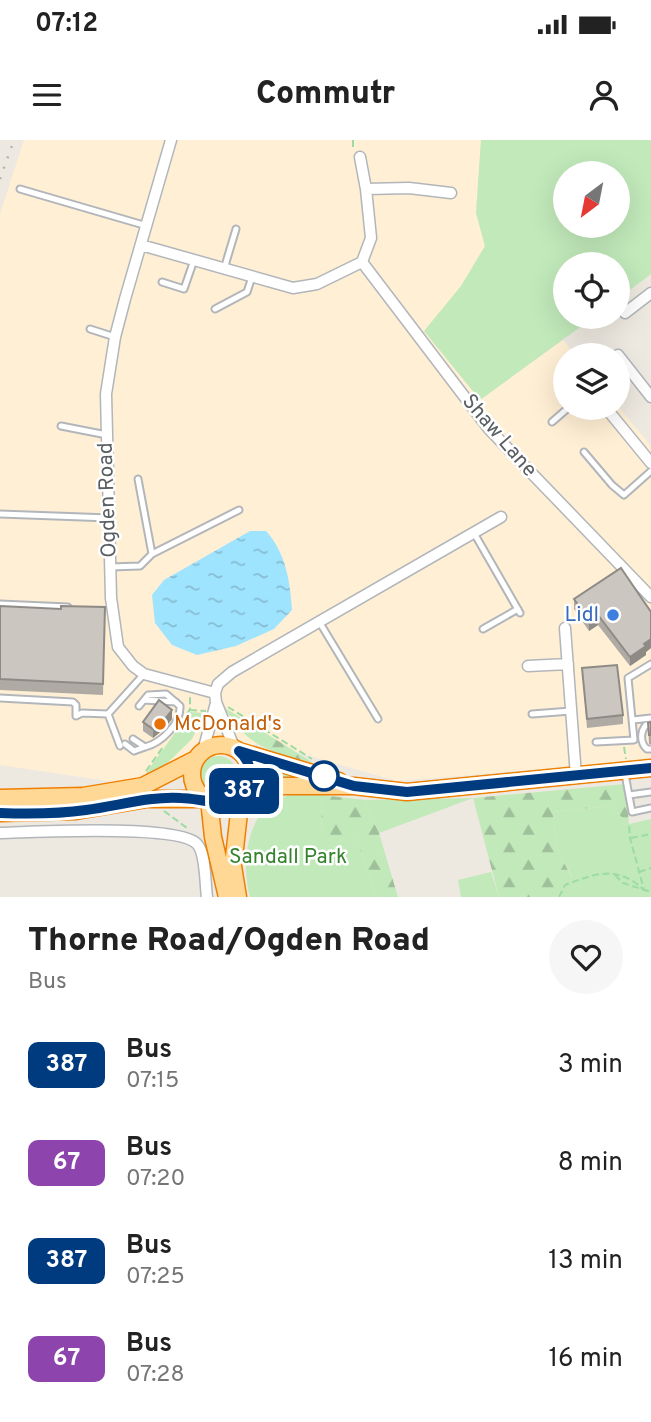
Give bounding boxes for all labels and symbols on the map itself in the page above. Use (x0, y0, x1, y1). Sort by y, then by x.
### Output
north arrow (553, 161, 630, 238)
street label: Shaw Lane (455, 389, 543, 483)
street label: Ogden Road (92, 442, 124, 558)
place label: Lidl (565, 602, 599, 629)
marker: Lidl (605, 607, 621, 623)
place label: McDonald's (174, 711, 282, 738)
marker: McDonald's (152, 716, 168, 732)
unlabelled marker (309, 761, 339, 791)
line badge: 387 (204, 768, 284, 814)
park label: Sandall Park (229, 844, 347, 871)

